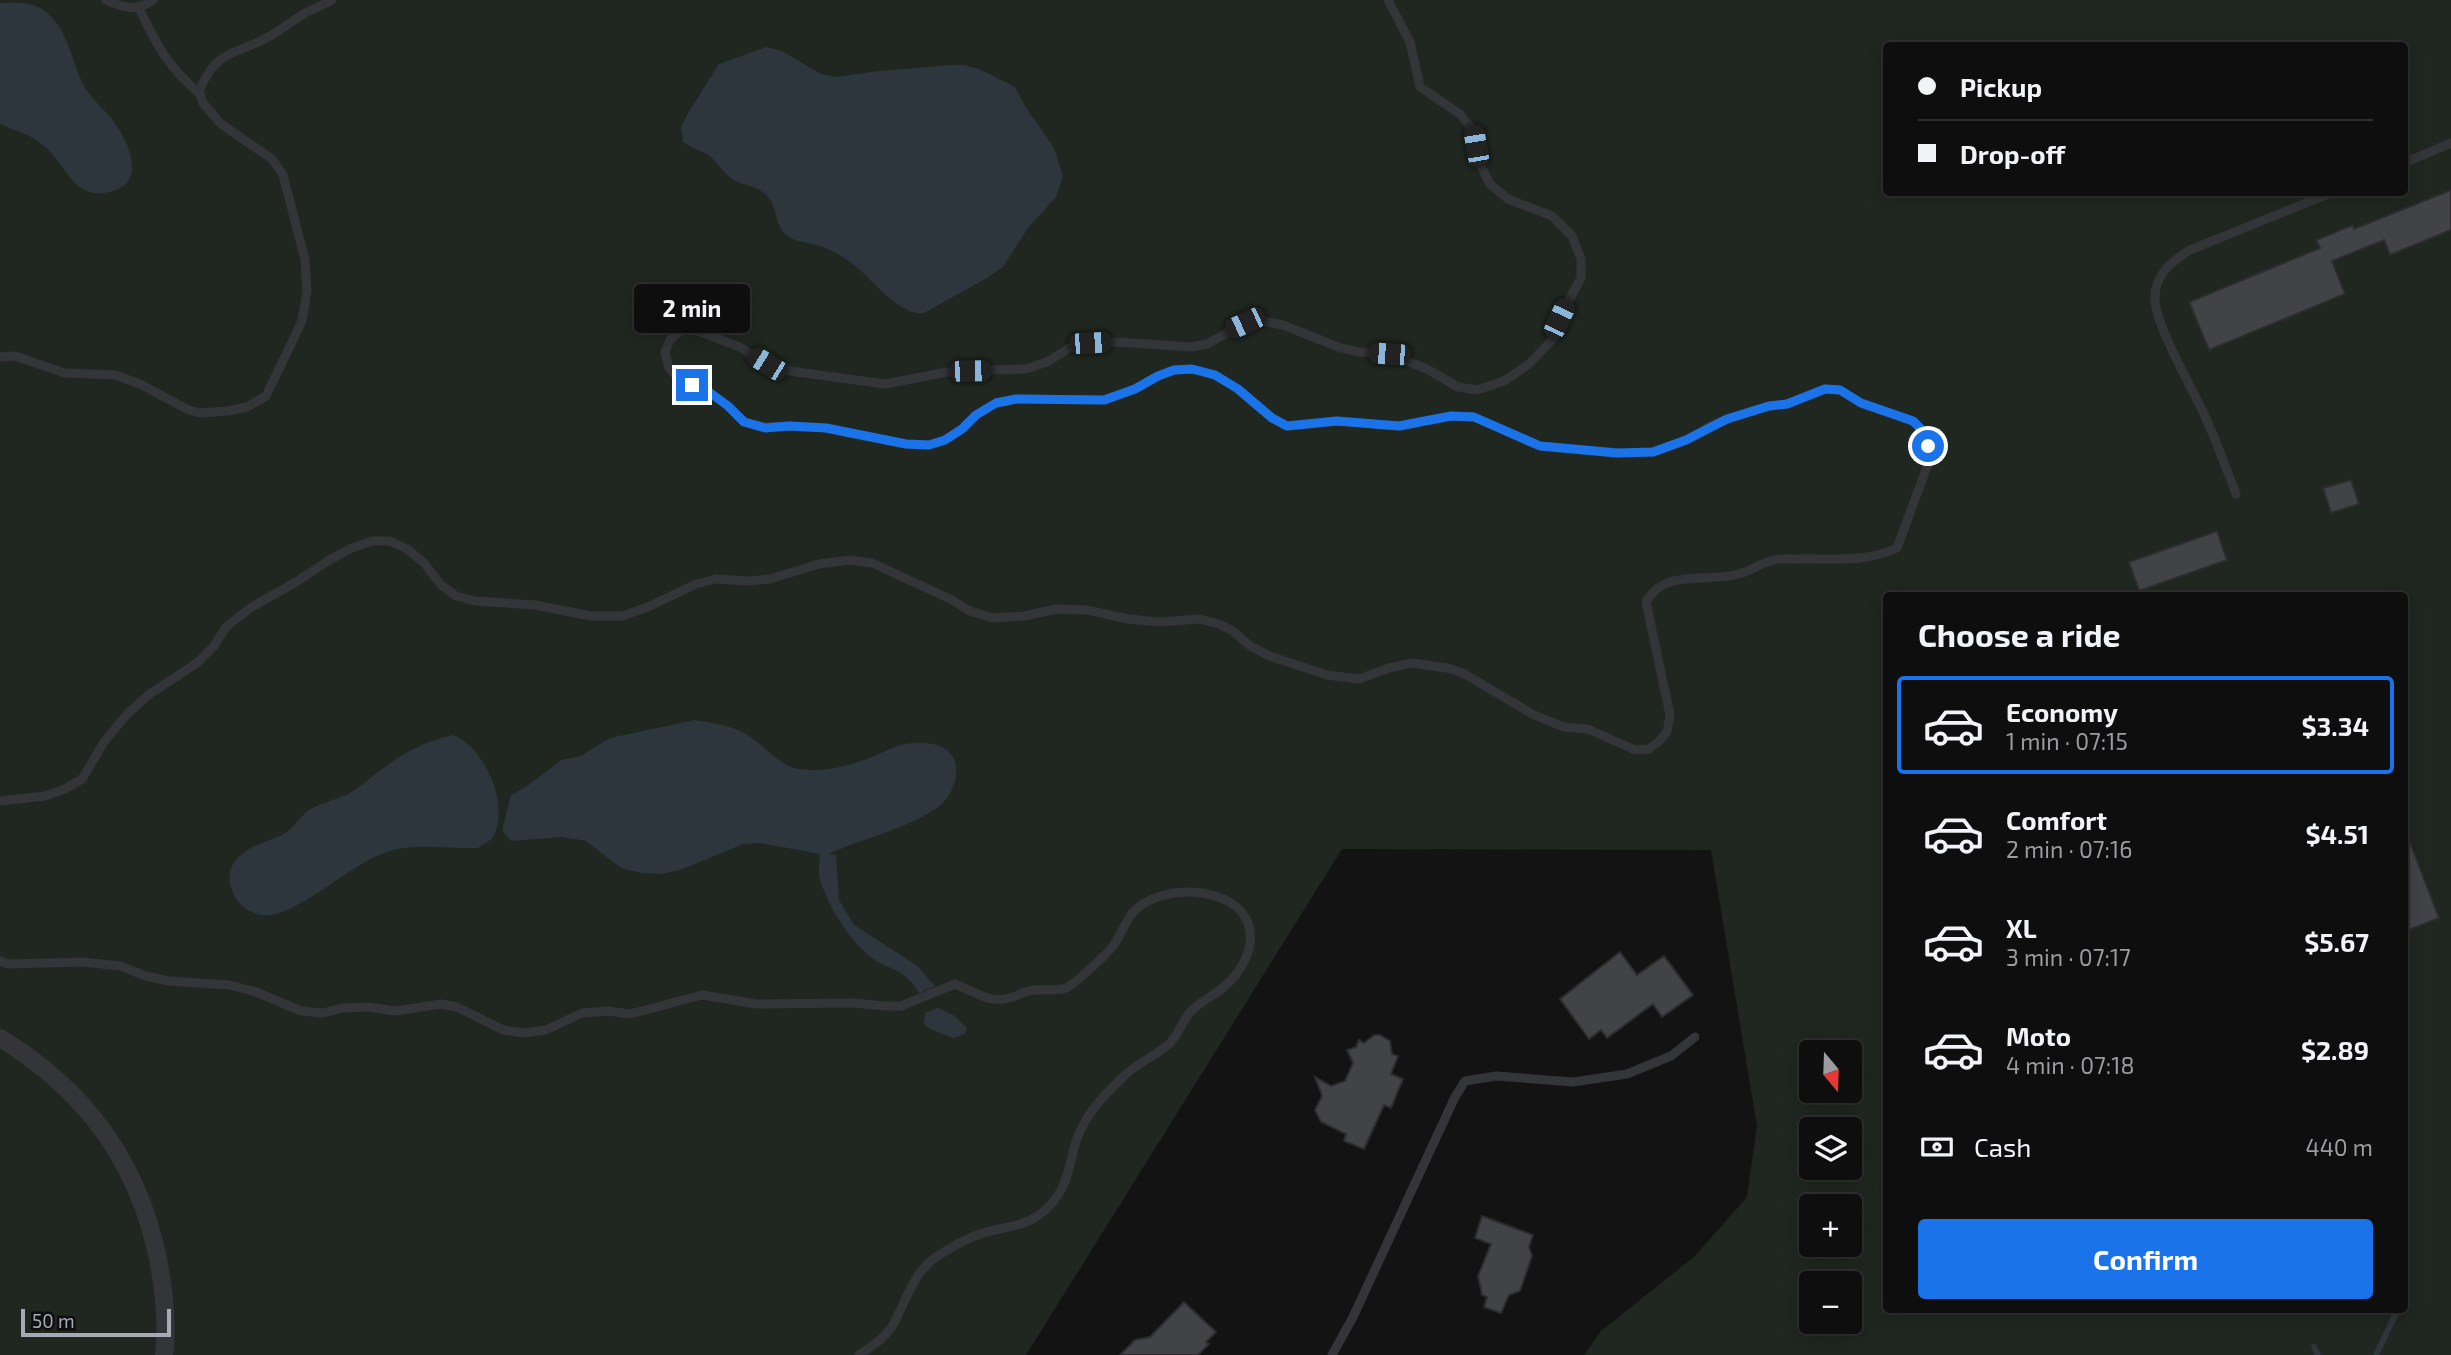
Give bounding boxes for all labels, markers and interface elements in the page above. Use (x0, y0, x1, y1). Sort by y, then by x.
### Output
text: Pickup (1960, 71, 2042, 102)
car (1463, 123, 1490, 169)
text: Drop-off (1960, 138, 2065, 169)
callout: 2 min (634, 284, 750, 332)
text: 2 min (663, 294, 721, 322)
car (1541, 296, 1578, 342)
car (1222, 305, 1269, 341)
car (1069, 331, 1112, 355)
car (1368, 342, 1411, 366)
car (744, 344, 791, 384)
car (949, 360, 992, 382)
route end (676, 369, 708, 401)
route start (1912, 430, 1944, 462)
text: Choose a ride (1918, 615, 2121, 653)
icon: car (1922, 694, 1985, 757)
text: Economy (2006, 696, 2118, 727)
text: $3.34 (2302, 710, 2369, 741)
text: 1 min · 07:15 (2006, 727, 2128, 755)
icon: car (1922, 802, 1985, 865)
text: Comfort (2006, 804, 2107, 835)
text: $4.51 (2305, 818, 2369, 849)
text: 2 min · 07:16 (2006, 835, 2132, 863)
icon: car (1922, 910, 1985, 973)
text: XL (2006, 912, 2037, 943)
text: $5.67 (2304, 926, 2369, 957)
text: 3 min · 07:17 (2006, 943, 2131, 971)
icon: car (1922, 1018, 1985, 1081)
text: Moto (2006, 1020, 2071, 1051)
text: $2.89 (2301, 1034, 2369, 1065)
north arrow (1799, 1040, 1862, 1102)
map controls (1799, 1040, 1862, 1334)
text: 4 min · 07:18 (2006, 1051, 2134, 1079)
button: layers (1799, 1117, 1862, 1180)
icon: cash (1918, 1128, 1956, 1166)
text: Cash (1974, 1131, 2031, 1162)
text: 440 m (2306, 1133, 2373, 1161)
button: + (1799, 1194, 1862, 1257)
button: Confirm (1918, 1219, 2373, 1299)
button: − (1799, 1271, 1862, 1334)
scale bar (21, 1306, 172, 1338)
text: 50 m (32, 1309, 75, 1332)

